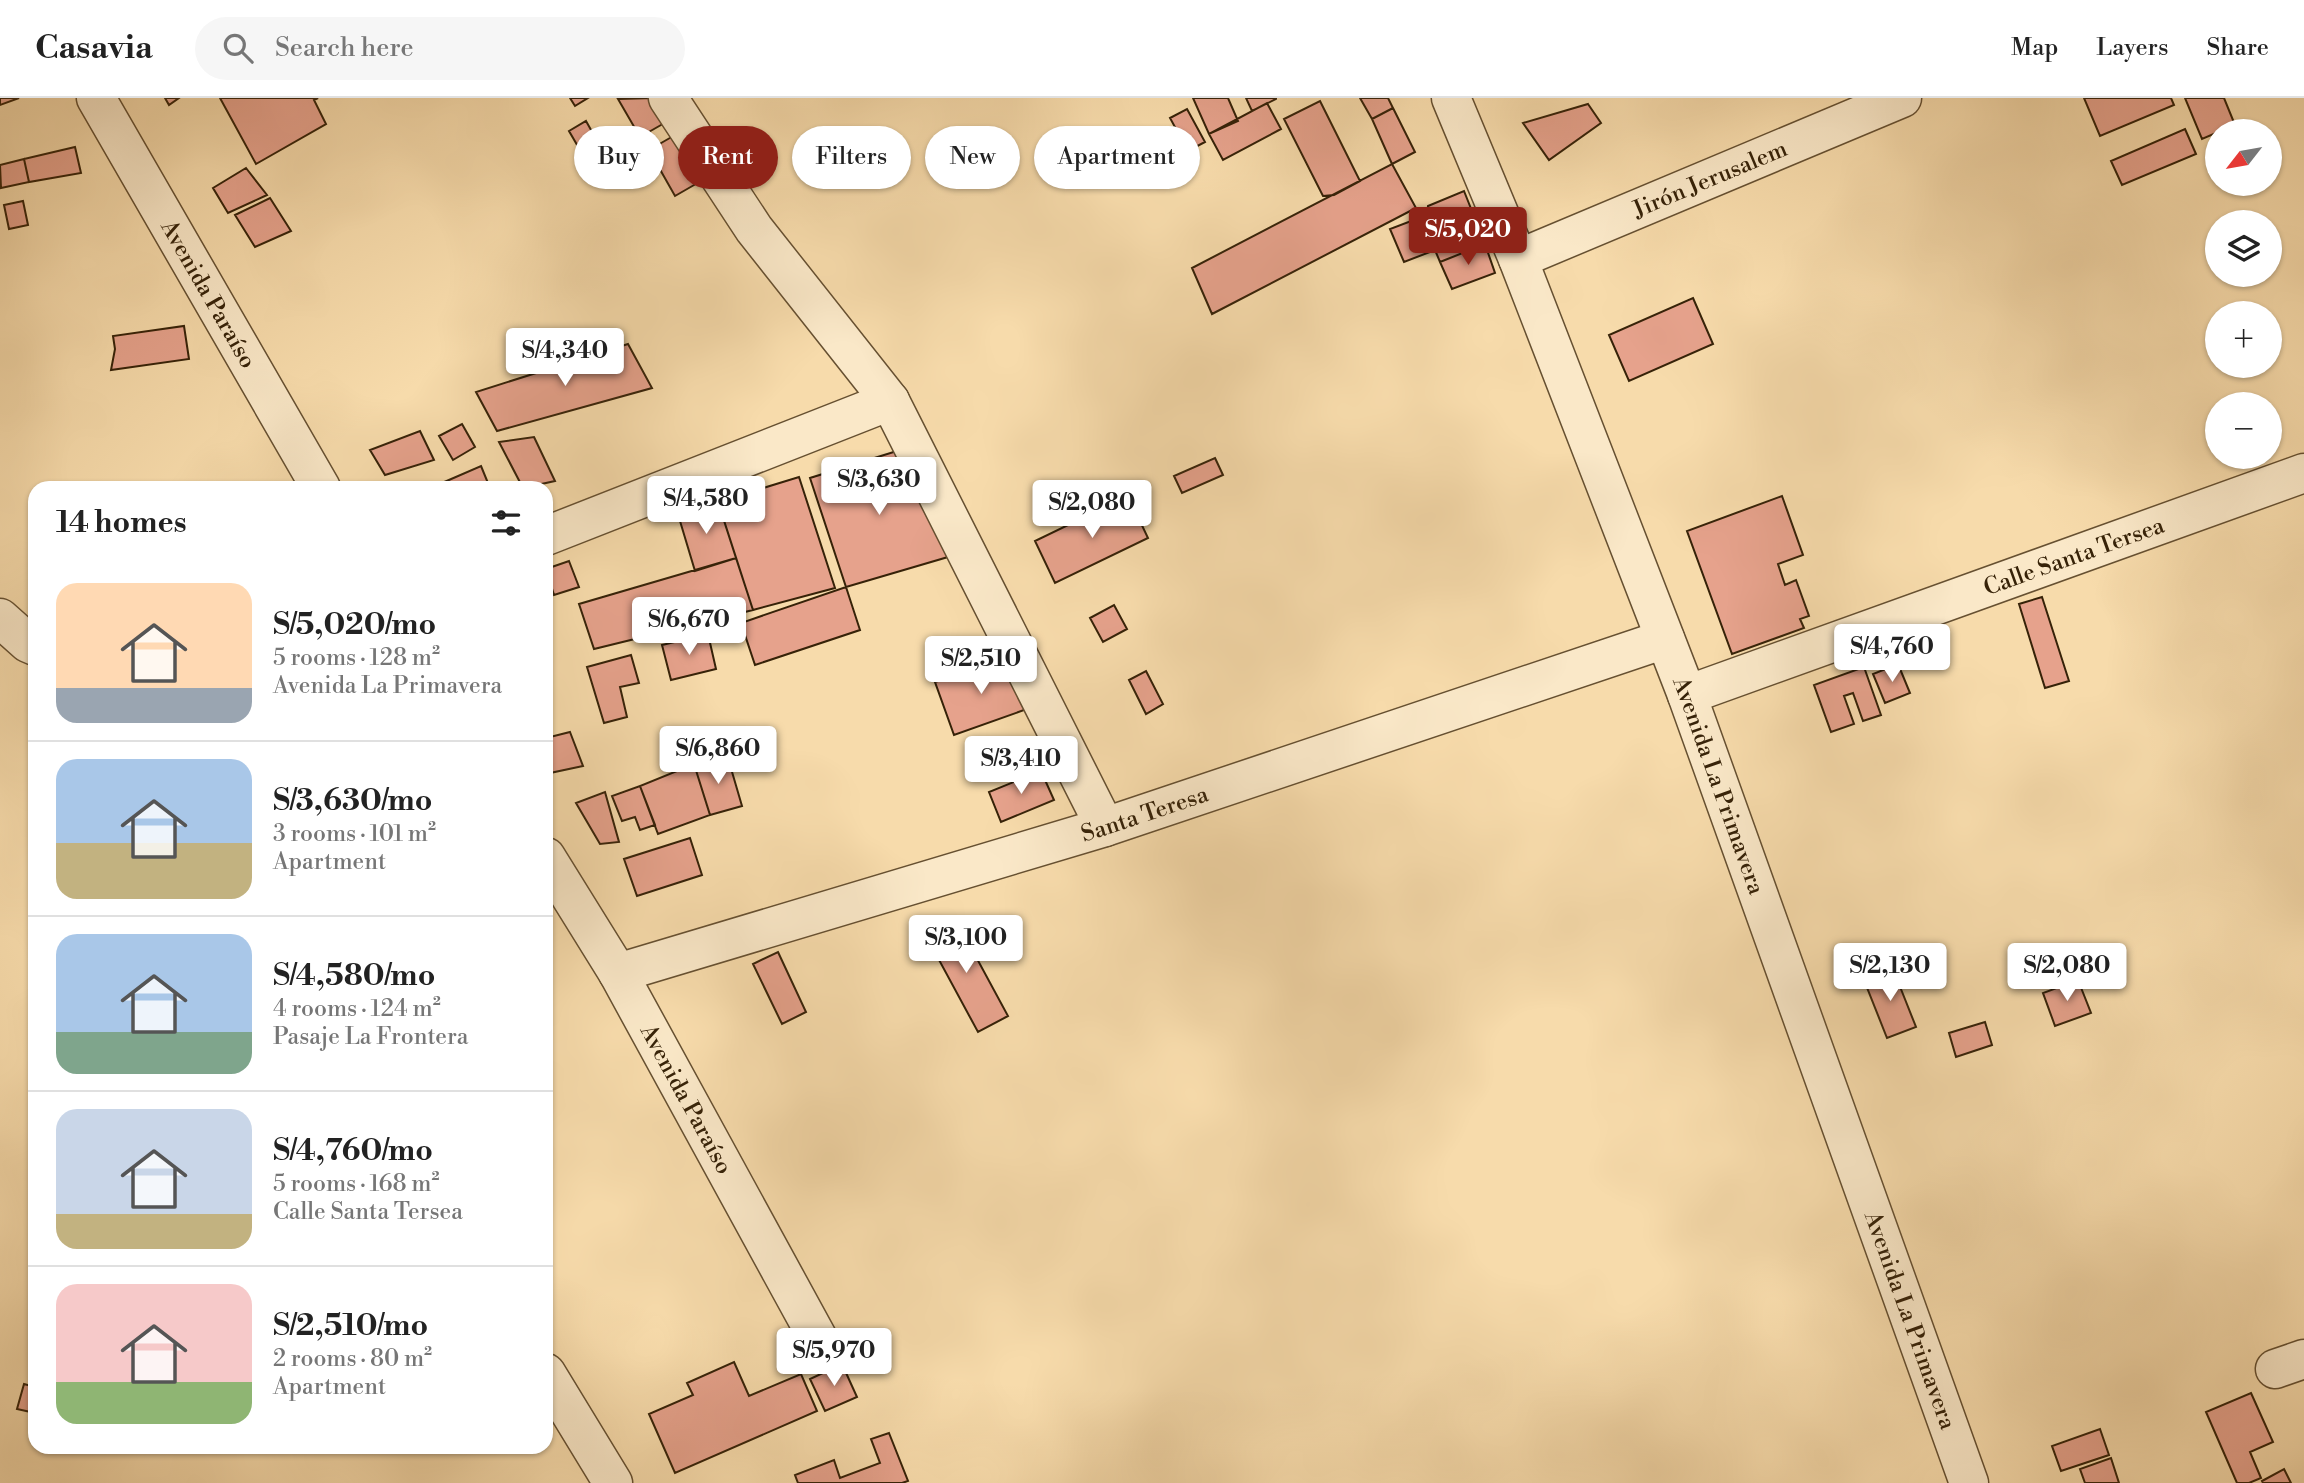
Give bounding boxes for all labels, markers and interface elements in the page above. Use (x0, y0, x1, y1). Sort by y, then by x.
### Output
search box (195, 17, 685, 80)
text: Casavia (35, 28, 153, 69)
icon: search (219, 29, 257, 67)
text: Search here (275, 32, 414, 64)
text: Map (2011, 33, 2058, 63)
text: Layers (2096, 33, 2168, 63)
text: Share (2206, 33, 2269, 63)
north arrow (2205, 119, 2282, 196)
map controls (2205, 119, 2282, 469)
chip: Buy (574, 126, 664, 189)
chip: Rent (678, 126, 778, 189)
chip: Filters (792, 126, 911, 189)
chip: New (925, 126, 1020, 189)
chip: Apartment (1034, 126, 1200, 189)
street label: Jirón Jerusalem (1628, 135, 1792, 225)
pin: S/5,020 (1403, 208, 1533, 267)
button: layers (2205, 210, 2282, 287)
street label: Avenida Paraíso (154, 214, 262, 373)
text: S/5,020 (1425, 216, 1511, 244)
button: + (2205, 301, 2282, 378)
pin: S/4,340 (500, 328, 630, 388)
text: S/4,340 (522, 337, 608, 365)
button: − (2205, 392, 2282, 469)
pin: S/3,630 (814, 458, 944, 517)
text: S/3,630 (837, 466, 921, 494)
pin: S/4,580 (641, 476, 771, 536)
pin: S/2,080 (1027, 480, 1157, 540)
text: S/4,580 (663, 485, 749, 513)
text: S/2,080 (1048, 489, 1136, 517)
text: 14 homes (56, 504, 187, 542)
icon: filters (487, 504, 525, 542)
street label: Calle Santa Tersea (1980, 511, 2169, 602)
pin: S/6,670 (624, 598, 754, 657)
text: S/5,020/mo (273, 606, 436, 644)
text: S/6,670 (648, 606, 730, 634)
icon: home (112, 611, 196, 695)
pin: S/4,760 (1827, 624, 1957, 684)
text: S/4,760 (1850, 633, 1934, 661)
pin: S/2,510 (916, 636, 1046, 696)
text: 5 rooms · 128 m² (273, 644, 440, 672)
text: S/2,510 (941, 645, 1021, 673)
text: Avenida La Primavera (273, 672, 502, 700)
street label: Avenida La Primavera (1666, 672, 1770, 899)
pin: S/6,860 (653, 726, 783, 786)
text: S/6,860 (676, 735, 760, 763)
pin: S/3,410 (956, 736, 1086, 796)
text: S/3,410 (981, 745, 1061, 773)
street label: Santa Teresa (1078, 780, 1212, 848)
text: S/3,630/mo (273, 782, 433, 820)
icon: home (112, 787, 196, 871)
text: 3 rooms · 101 m² (273, 820, 436, 848)
text: Apartment (273, 848, 386, 876)
pin: S/3,100 (901, 916, 1031, 975)
text: S/3,100 (925, 924, 1007, 952)
pin: S/2,130 (1825, 944, 1955, 1003)
pin: S/2,080 (2002, 944, 2132, 1003)
text: S/2,130 (1850, 952, 1930, 980)
text: S/2,080 (2023, 952, 2111, 980)
text: S/4,580/mo (273, 957, 435, 995)
icon: home (112, 962, 196, 1046)
text: 4 rooms · 124 m² (273, 995, 441, 1023)
street label: Avenida Paraíso (633, 1019, 738, 1179)
text: Pasaje La Frontera (273, 1023, 468, 1051)
text: S/4,760/mo (273, 1132, 433, 1170)
icon: home (112, 1137, 196, 1221)
text: 5 rooms · 168 m² (273, 1170, 440, 1198)
text: Calle Santa Tersea (273, 1198, 463, 1226)
street label: Avenida La Primavera (1858, 1207, 1962, 1434)
text: S/2,510/mo (273, 1307, 428, 1345)
icon: home (112, 1312, 196, 1396)
pin: S/5,970 (769, 1328, 899, 1388)
text: S/5,970 (793, 1337, 875, 1365)
text: 2 rooms · 80 m² (273, 1345, 432, 1373)
text: Apartment (273, 1373, 386, 1401)

